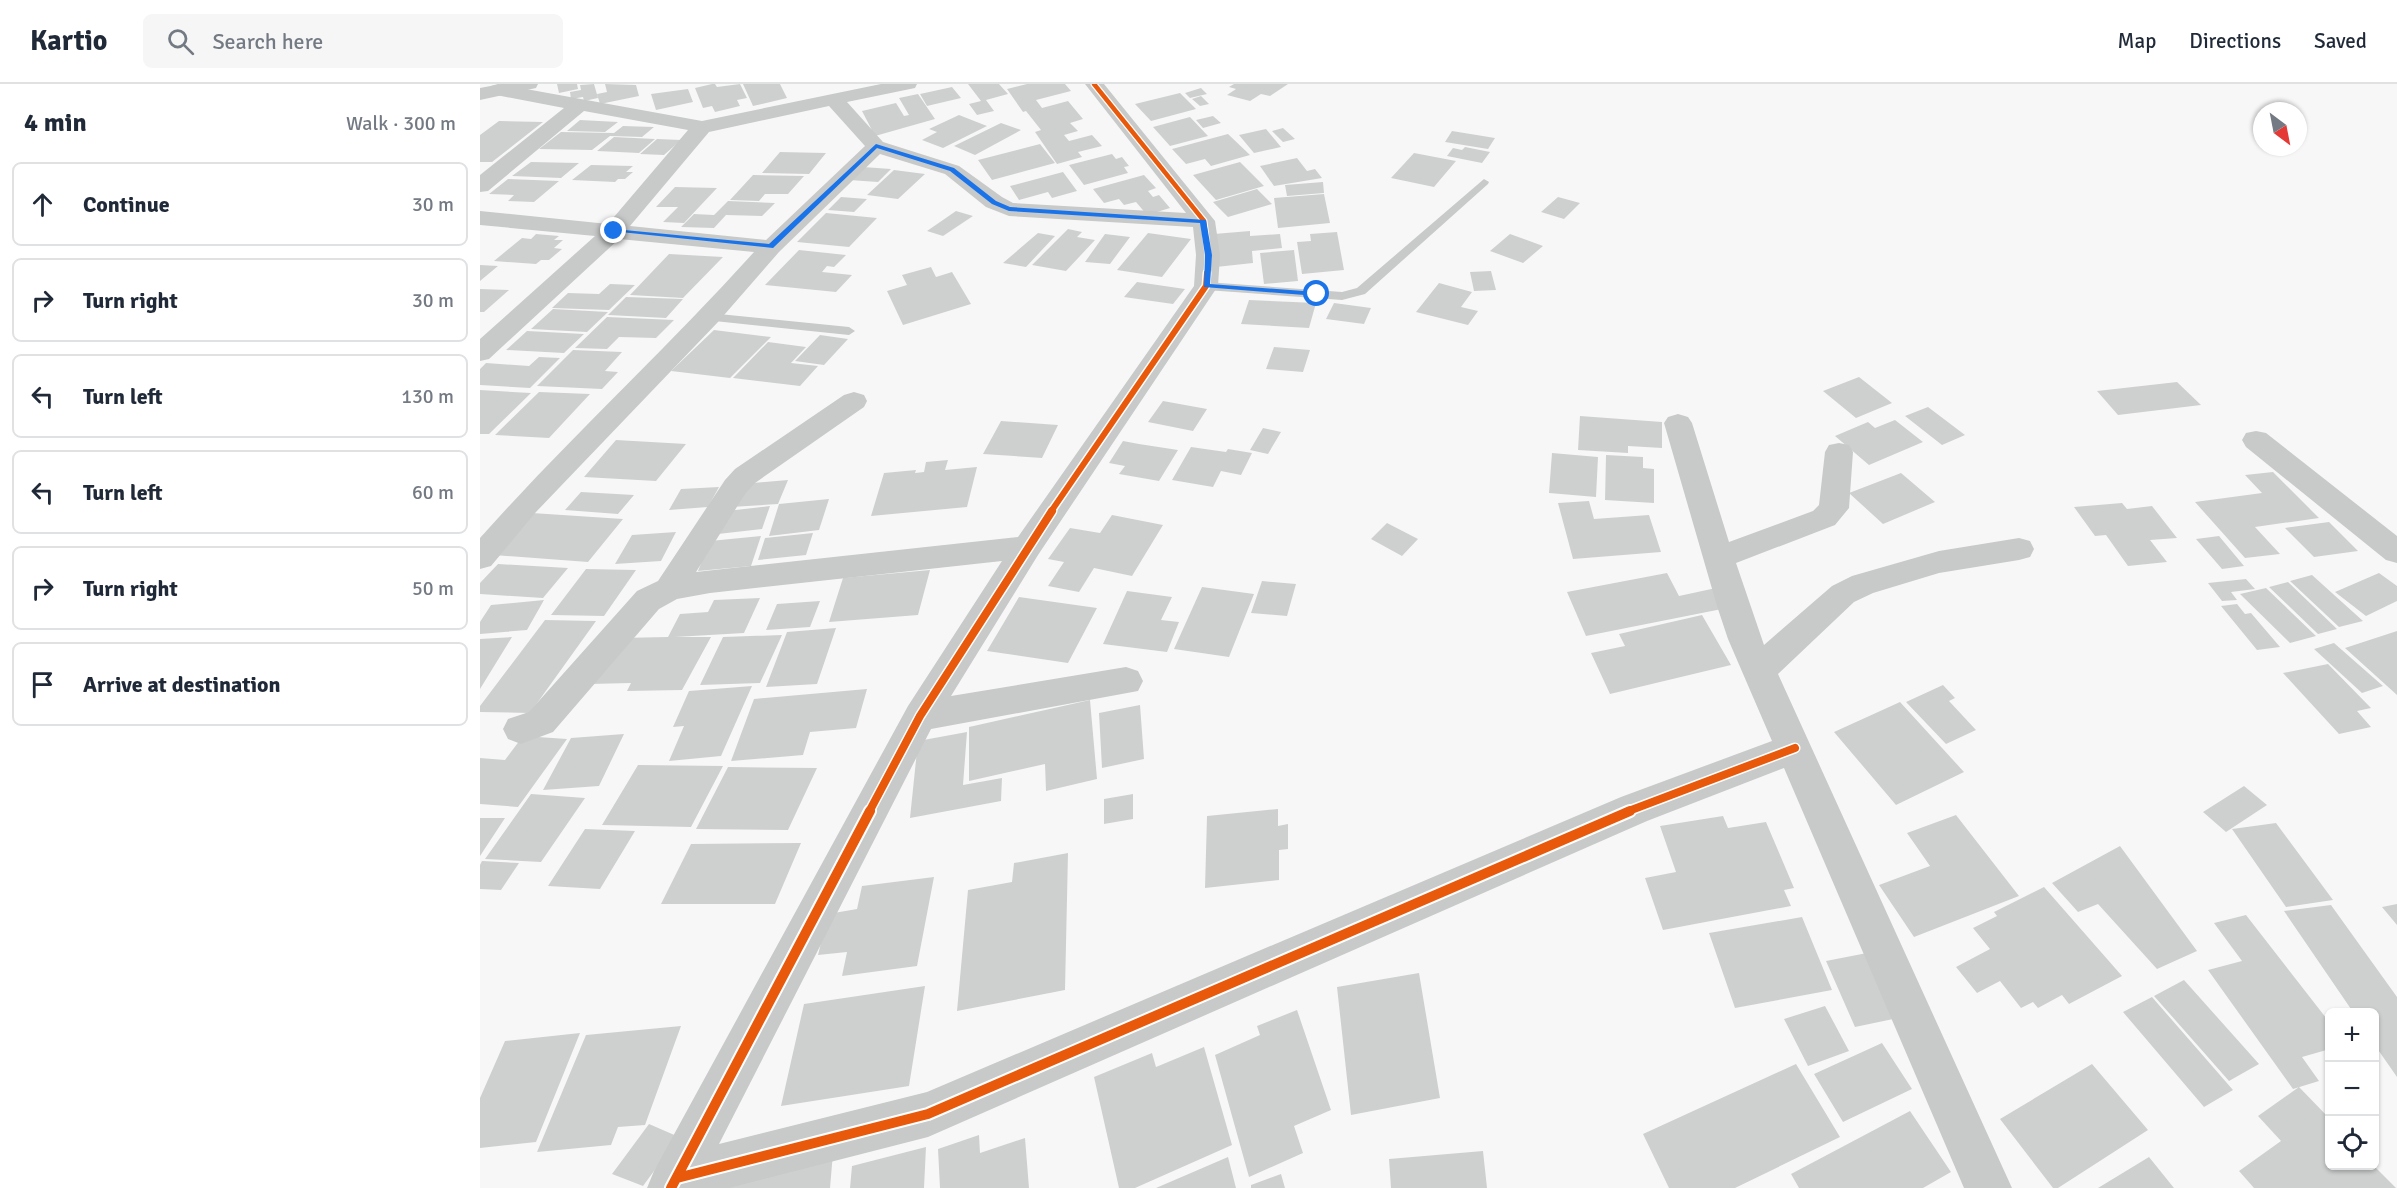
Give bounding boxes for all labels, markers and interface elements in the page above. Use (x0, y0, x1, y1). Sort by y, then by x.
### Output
search box (143, 14, 563, 68)
text: Kartio (30, 24, 107, 58)
icon: search (164, 25, 197, 58)
text: Search here (212, 28, 323, 55)
text: Map (2118, 28, 2156, 54)
text: Directions (2189, 28, 2281, 54)
text: Saved (2314, 28, 2367, 54)
north arrow (2253, 102, 2307, 156)
text: 4 min (24, 107, 87, 139)
text: Walk · 300 m (346, 111, 456, 136)
icon: ahead (26, 188, 59, 221)
text: Continue (83, 191, 170, 218)
text: 30 m (412, 192, 454, 217)
route end (600, 217, 626, 243)
route start (1303, 280, 1329, 306)
icon: right (26, 284, 59, 317)
text: Turn right (83, 287, 178, 314)
text: 30 m (412, 288, 454, 313)
icon: left (26, 380, 59, 413)
text: Turn left (83, 383, 163, 410)
text: 130 m (401, 384, 454, 409)
icon: left (26, 476, 59, 509)
text: Turn left (83, 479, 163, 506)
text: 60 m (412, 480, 454, 505)
icon: right (26, 572, 59, 605)
text: Turn right (83, 575, 178, 602)
text: 50 m (412, 576, 454, 601)
icon: arrive (26, 668, 59, 701)
text: Arrive at destination (83, 671, 280, 698)
map controls (2325, 1008, 2379, 1170)
button: + (2325, 1008, 2379, 1062)
button: − (2325, 1062, 2379, 1116)
button: locate (2325, 1116, 2379, 1170)

